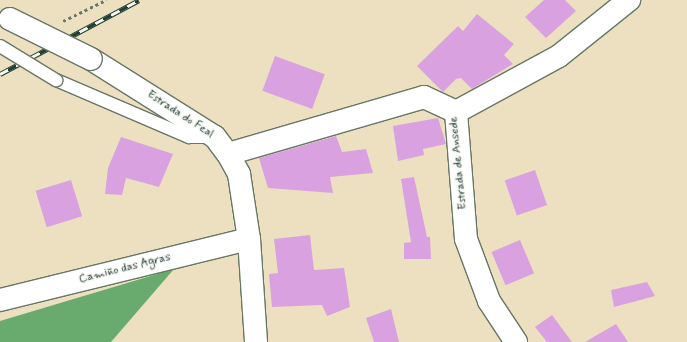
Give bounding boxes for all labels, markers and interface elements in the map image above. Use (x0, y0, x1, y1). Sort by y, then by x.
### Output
street label: Estrada do Feal (144, 88, 216, 142)
street label: Estrada de Ansede (447, 116, 471, 210)
street label: Camiño das Agras (79, 251, 171, 287)

